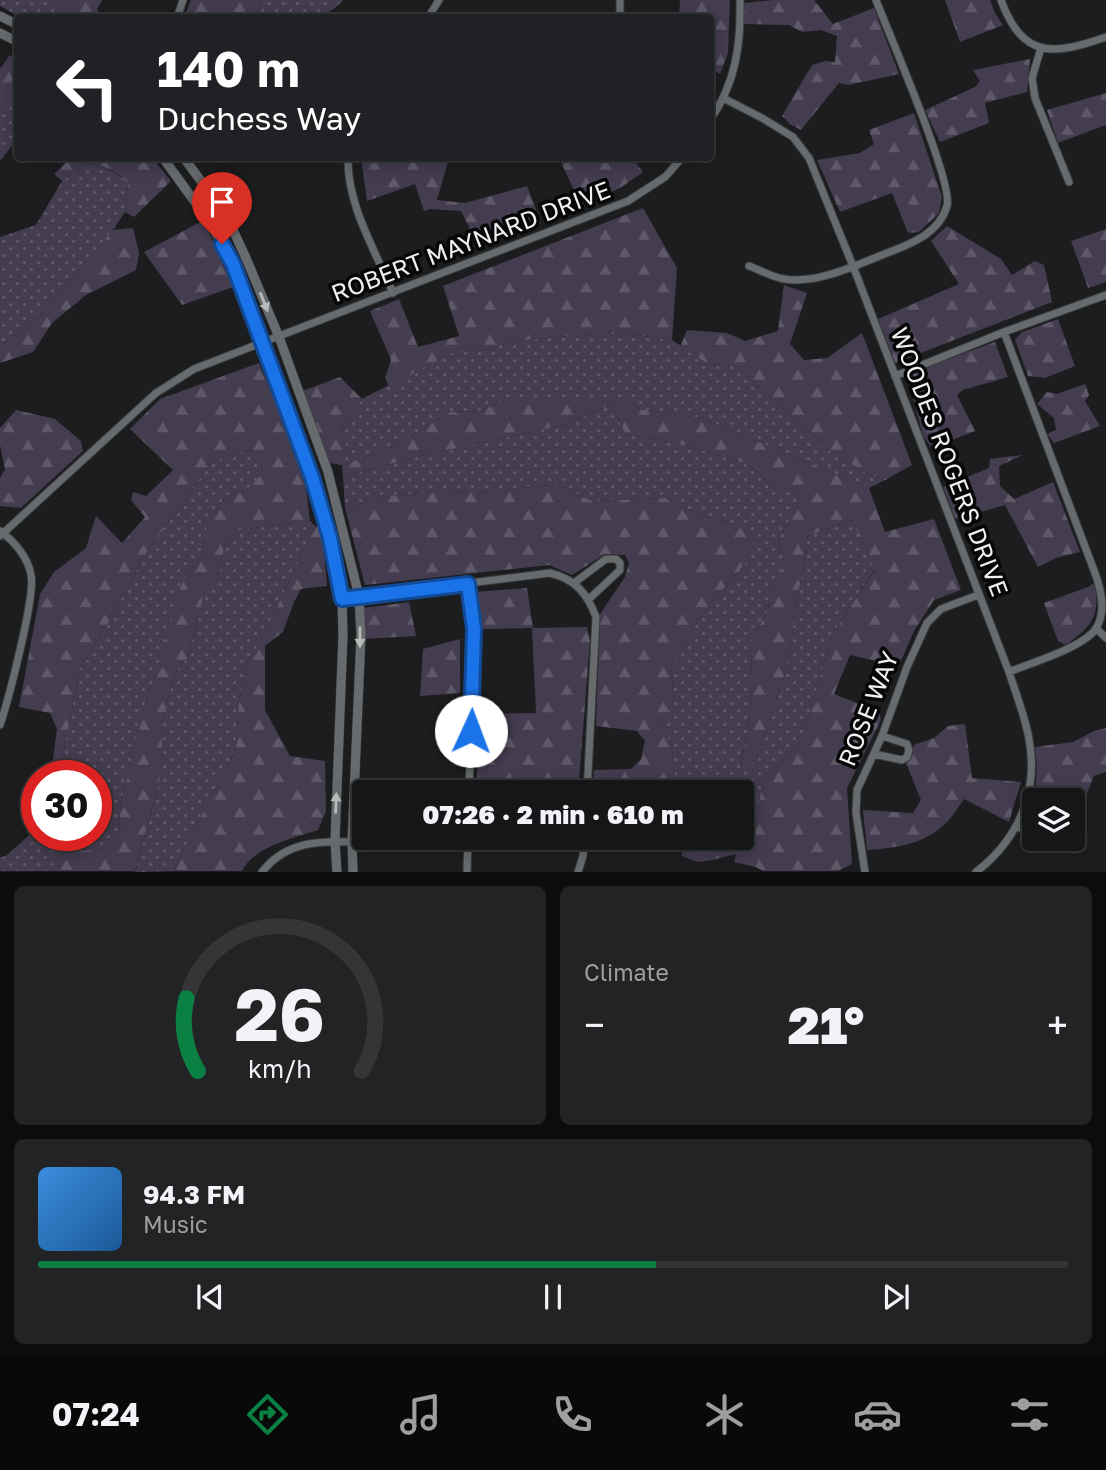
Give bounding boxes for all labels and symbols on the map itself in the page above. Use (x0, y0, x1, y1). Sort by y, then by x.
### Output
pin (192, 172, 252, 244)
street label: ROBERT MAYNARD DRIVE (327, 174, 614, 307)
one-way arrow (259, 292, 270, 313)
street label: WOODES ROGERS DRIVE (886, 323, 1015, 600)
one-way arrow (354, 626, 366, 648)
street label: ROSE WAY (832, 646, 904, 770)
position arrow (434, 694, 508, 768)
speed limit sign: 30 (21, 760, 112, 851)
one-way arrow (331, 792, 342, 814)

